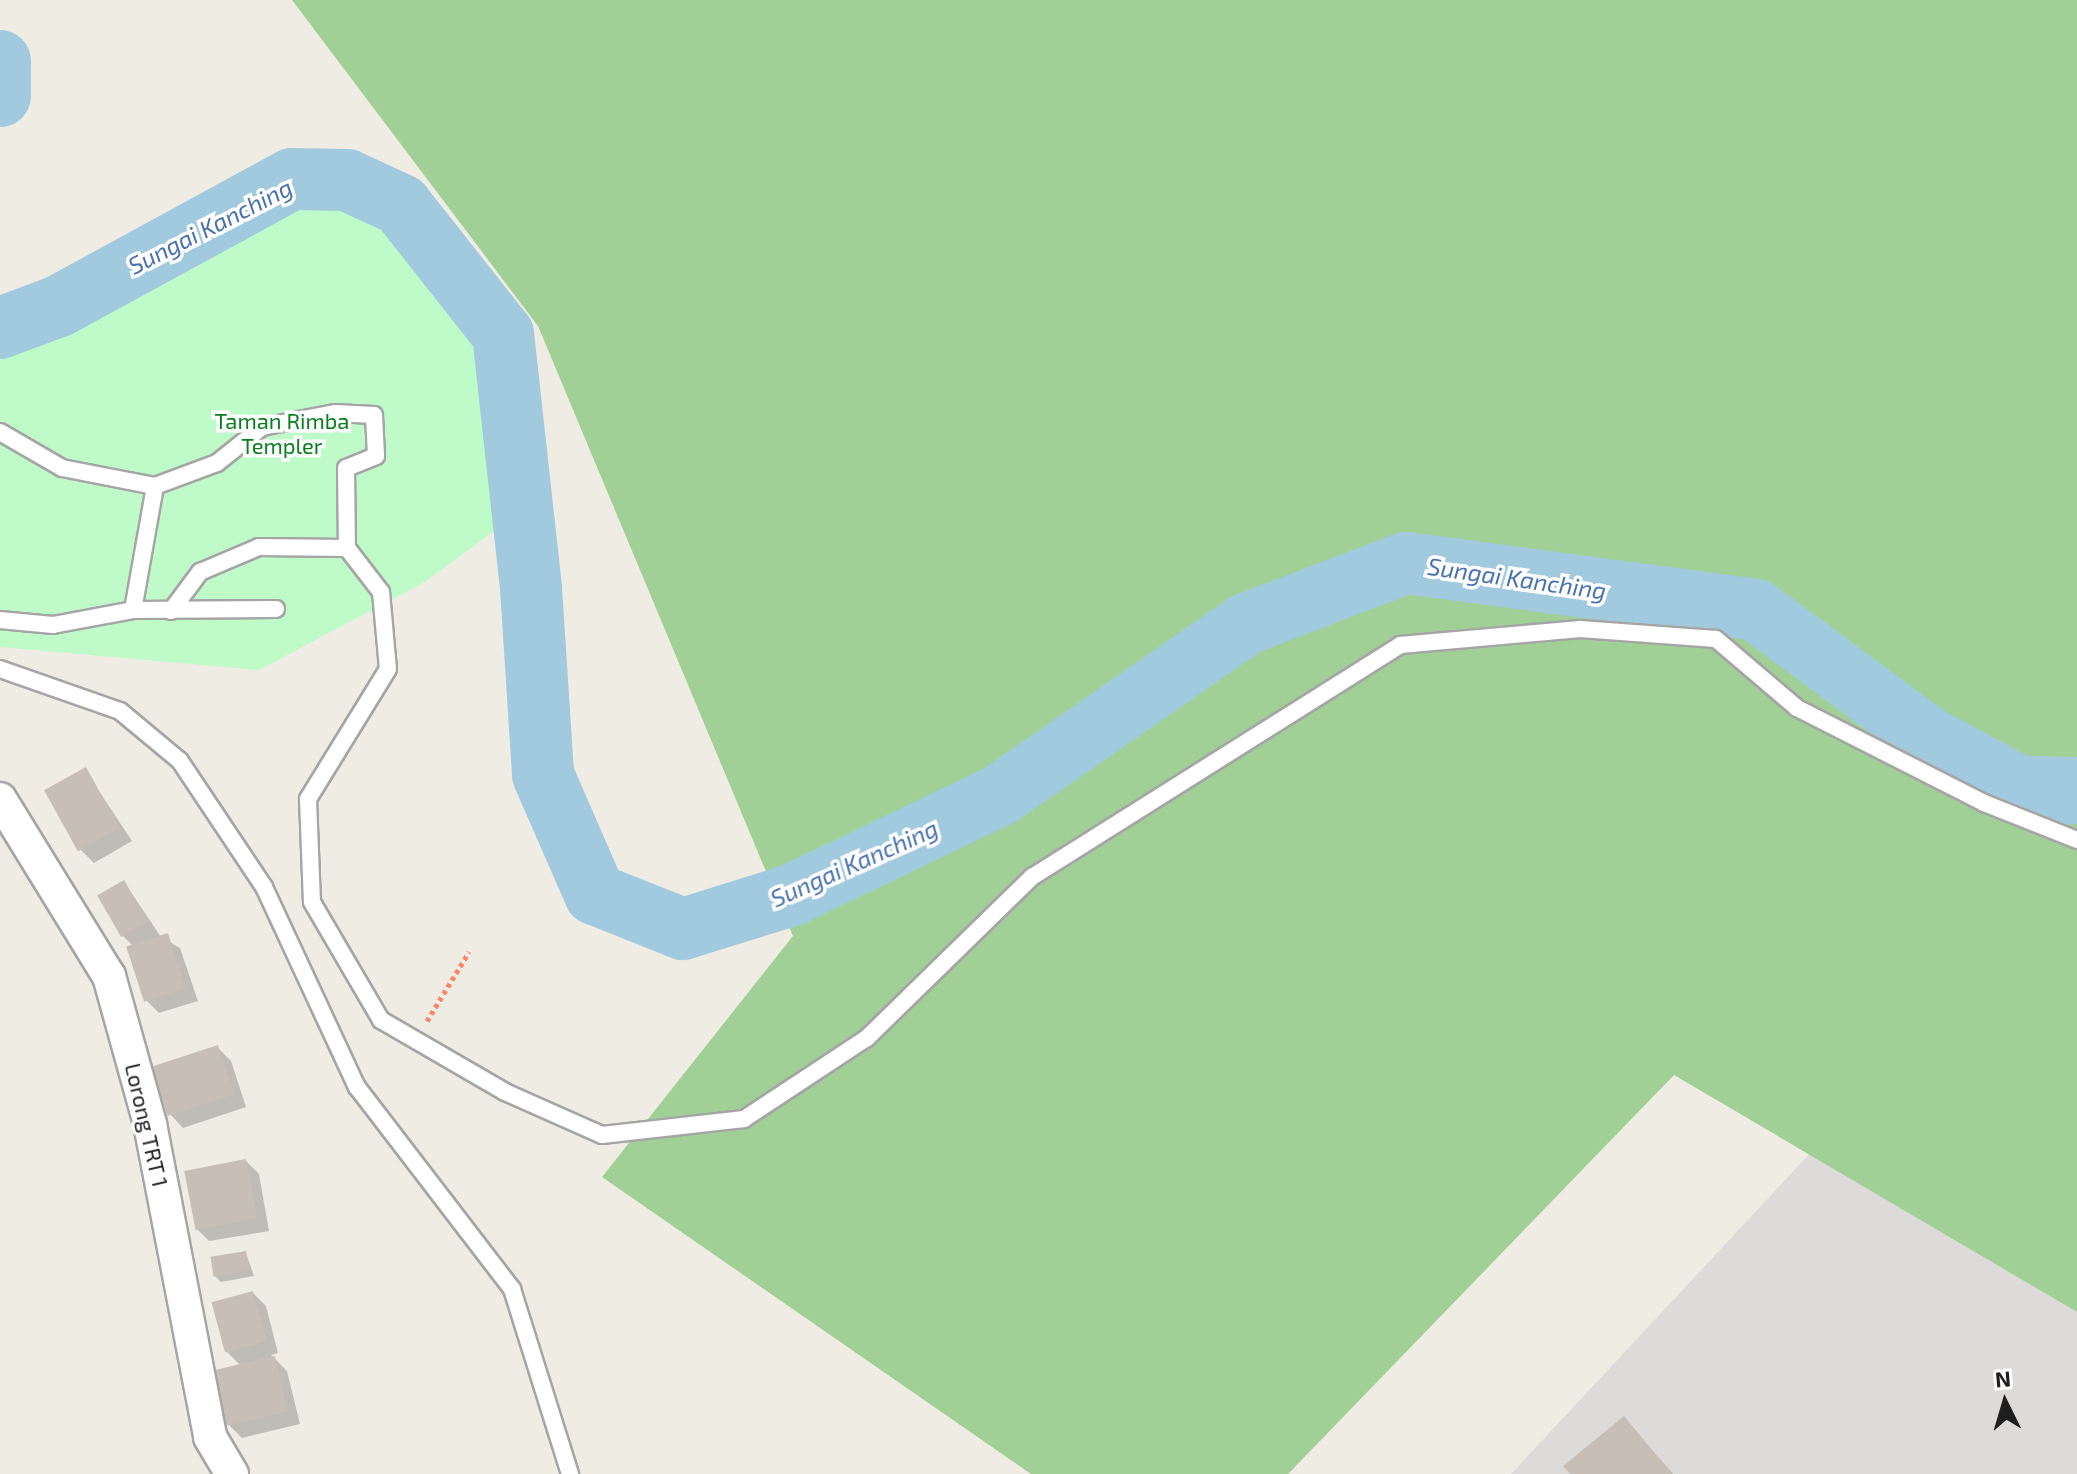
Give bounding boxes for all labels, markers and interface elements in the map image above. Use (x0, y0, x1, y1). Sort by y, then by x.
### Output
water label: Sungai Kanching (123, 172, 297, 280)
park label: Taman Rimba Templer (215, 407, 349, 458)
water label: Sungai Kanching (1426, 551, 1608, 605)
water label: Sungai Kanching (766, 813, 942, 913)
street label: Lorong TRT 1 (120, 1060, 174, 1190)
north arrow (1965, 1362, 2045, 1442)
text: N (1994, 1364, 2012, 1392)

